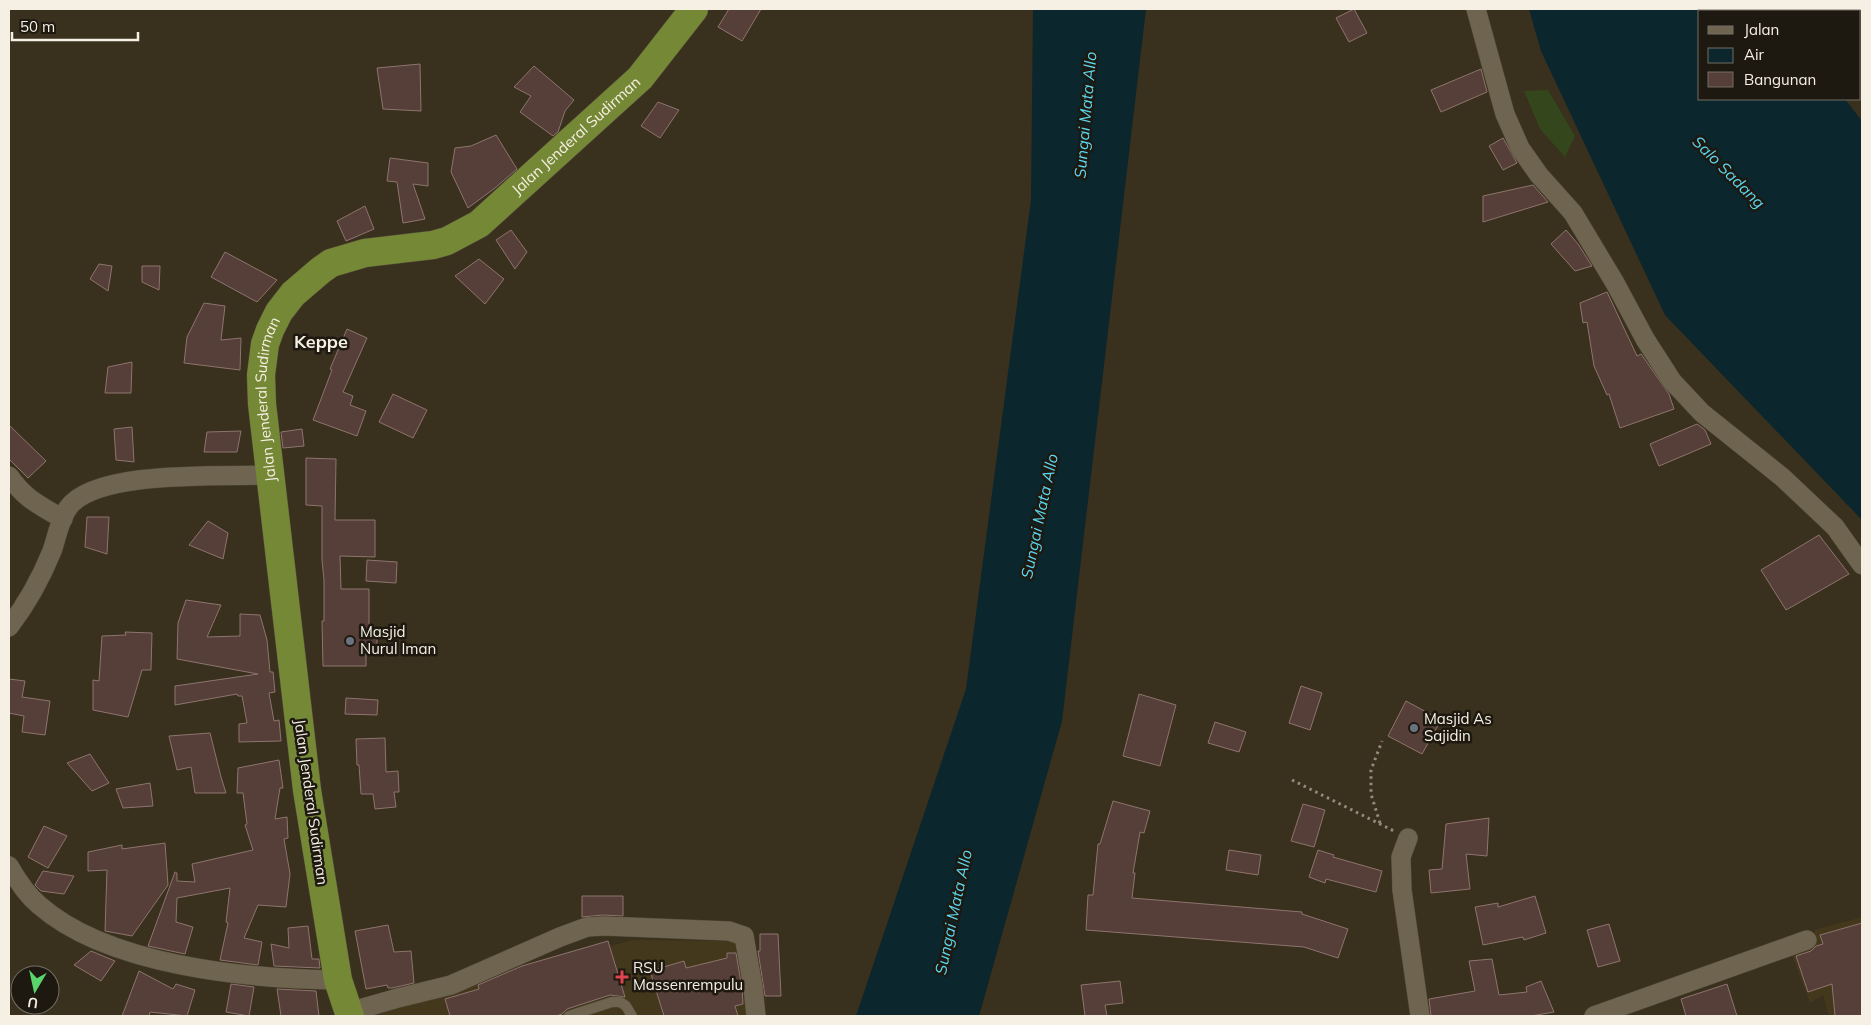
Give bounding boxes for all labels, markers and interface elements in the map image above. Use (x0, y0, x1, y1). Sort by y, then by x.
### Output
scale bar (12, 10, 139, 42)
legend (1698, 10, 1861, 100)
text: 50 m (20, 17, 55, 36)
text: Jalan (1744, 20, 1779, 39)
text: Air (1744, 45, 1765, 64)
water label: Sungai Mata Allo (1070, 51, 1100, 179)
text: Bangunan (1744, 70, 1816, 89)
street label: Jalan Jenderal Sudirman (507, 72, 644, 199)
water label: Salo Sadang (1689, 132, 1770, 213)
street label: Jalan Jenderal Sudirman (251, 314, 284, 483)
district label: Keppe (294, 330, 348, 353)
water label: Sungai Mata Allo (1016, 452, 1062, 580)
place label: Masjid Nurul Iman (360, 622, 436, 658)
marker: Masjid Nurul Iman (344, 635, 356, 647)
place label: Masjid As Sajidin (1424, 709, 1492, 745)
street label: Jalan Jenderal Sudirman (290, 718, 333, 886)
marker: Masjid As Sajidin (1408, 722, 1420, 734)
water label: Sungai Mata Allo (930, 848, 976, 976)
place label: RSU Massenrempulu (633, 958, 743, 994)
north arrow (10, 965, 60, 1015)
marker: RSU Massenrempulu (615, 970, 629, 984)
text: U (26, 993, 39, 1013)

